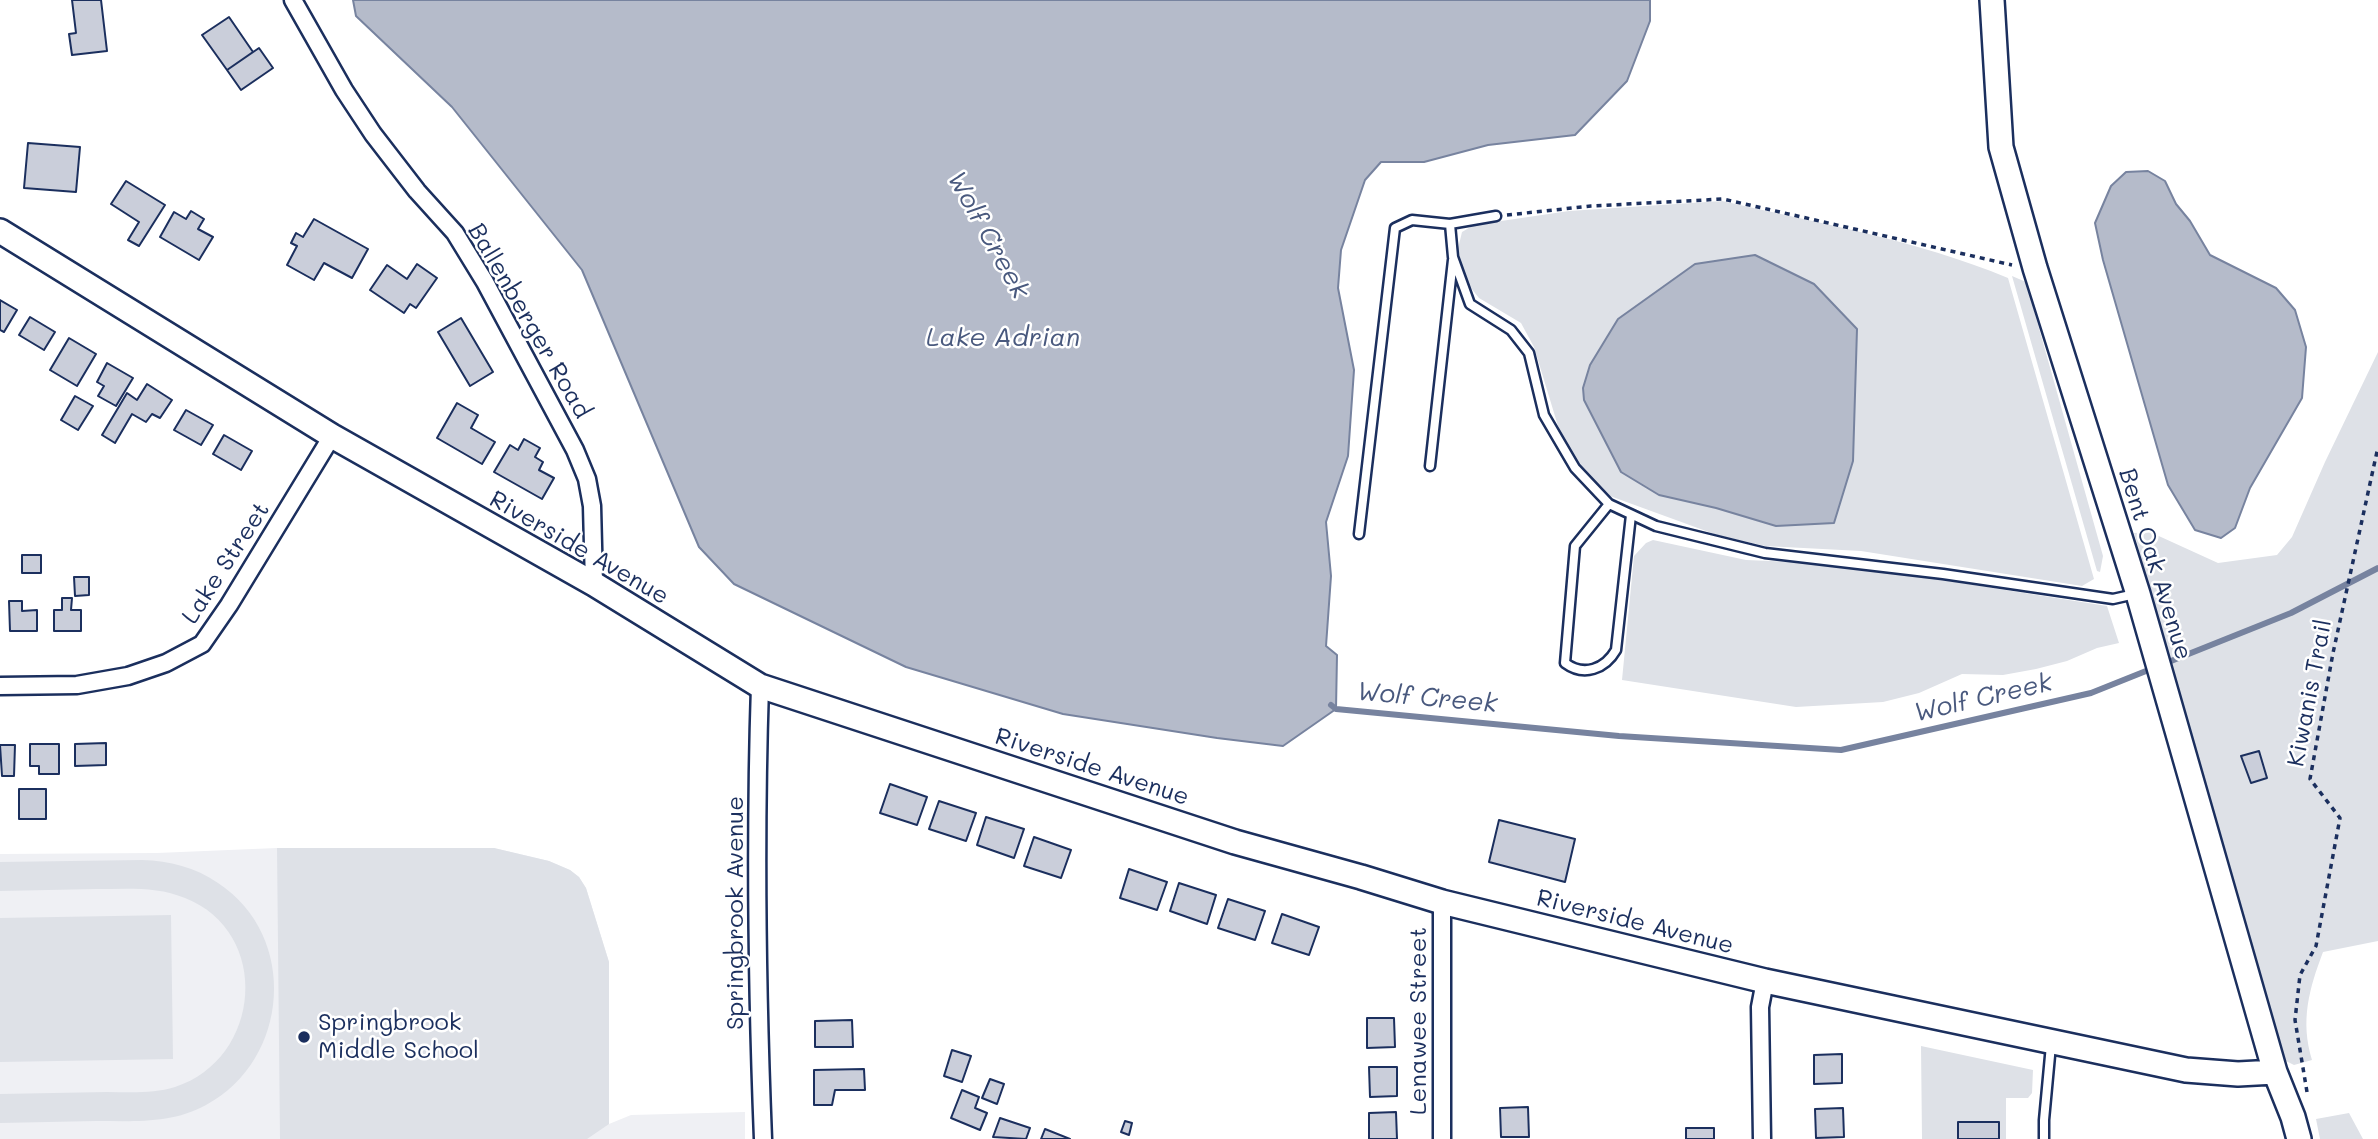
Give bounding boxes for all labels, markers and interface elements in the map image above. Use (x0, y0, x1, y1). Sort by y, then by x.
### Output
water label: Wolf Creek (940, 166, 1036, 304)
street label: Ballenberger Road (461, 218, 597, 424)
water label: Lake Adrian (926, 322, 1080, 354)
street label: Bent Oak Avenue (2112, 465, 2198, 663)
street label: Riverside Avenue (484, 485, 674, 611)
street label: Lake Street (176, 497, 276, 629)
street label: Kiwanis Trail (2282, 617, 2338, 769)
water label: Wolf Creek (1911, 667, 2055, 729)
water label: Wolf Creek (1356, 676, 1498, 720)
street label: Riverside Avenue (991, 722, 1193, 812)
street label: Springbrook Avenue (722, 796, 750, 1030)
street label: Riverside Avenue (1533, 884, 1737, 960)
street label: Lenawee Street (1405, 927, 1433, 1115)
place label: Springbrook Middle School (318, 1009, 479, 1065)
marker: Springbrook Middle School (296, 1029, 312, 1045)

